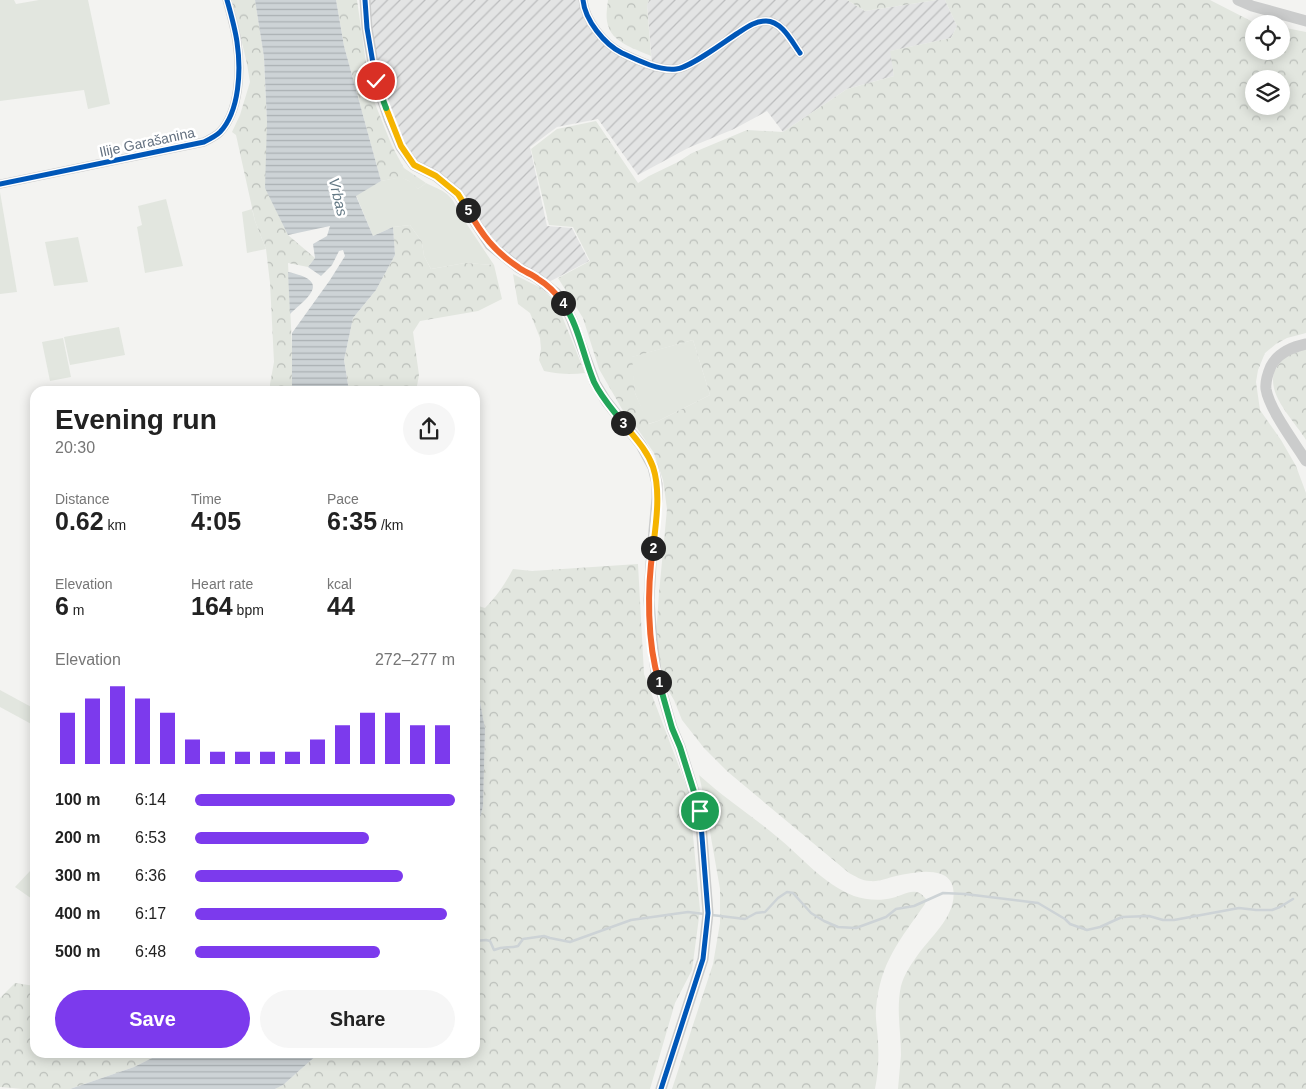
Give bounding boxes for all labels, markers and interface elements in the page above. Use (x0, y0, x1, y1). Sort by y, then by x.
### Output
map controls (1245, 15, 1290, 115)
button: locate (1245, 15, 1290, 60)
pin (355, 60, 397, 102)
icon: check (362, 67, 390, 95)
button: layers (1245, 70, 1290, 115)
street label: Ilije Garašanina (98, 124, 196, 160)
water label: Vrbas (326, 176, 352, 218)
pin: 5 (456, 198, 480, 222)
text: 5 (465, 202, 472, 218)
pin: 4 (550, 290, 576, 316)
text: 4 (560, 295, 567, 311)
button: share (403, 403, 455, 455)
text: Evening run (55, 404, 217, 435)
pin: 3 (610, 410, 636, 436)
text: 3 (620, 415, 627, 431)
text: 20:30 (55, 439, 95, 456)
text: Distance (55, 491, 109, 507)
text: Time (191, 491, 222, 507)
text: Pace (327, 491, 359, 507)
text: 0.62 (55, 507, 104, 535)
text: 4:05 (191, 507, 241, 535)
text: 6:35 (327, 507, 377, 535)
text: km (104, 517, 126, 533)
text: /km (377, 517, 404, 533)
pin: 2 (640, 536, 666, 560)
text: 2 (650, 540, 657, 556)
text: Elevation (55, 576, 113, 592)
text: Heart rate (191, 576, 253, 592)
text: kcal (327, 576, 352, 592)
text: 6 (55, 592, 69, 620)
text: 164 (191, 592, 233, 620)
text: 44 (327, 592, 355, 620)
text: m (69, 602, 84, 618)
text: bpm (233, 602, 264, 618)
text: Elevation (55, 651, 121, 668)
text: 272–277 m (375, 651, 455, 668)
pin: 1 (646, 670, 672, 694)
text: 1 (656, 674, 663, 690)
pin (679, 790, 721, 832)
text: 100 m (55, 791, 100, 808)
text: 6:14 (135, 791, 166, 808)
icon: arrive (686, 797, 714, 825)
text: 200 m (55, 829, 100, 846)
text: 6:53 (135, 829, 166, 846)
text: 300 m (55, 867, 100, 884)
text: 6:36 (135, 867, 166, 884)
text: 400 m (55, 905, 100, 922)
text: 6:17 (135, 905, 166, 922)
text: 500 m (55, 943, 100, 960)
text: 6:48 (135, 943, 166, 960)
button: Save (55, 990, 250, 1048)
button: Share (260, 990, 455, 1048)

